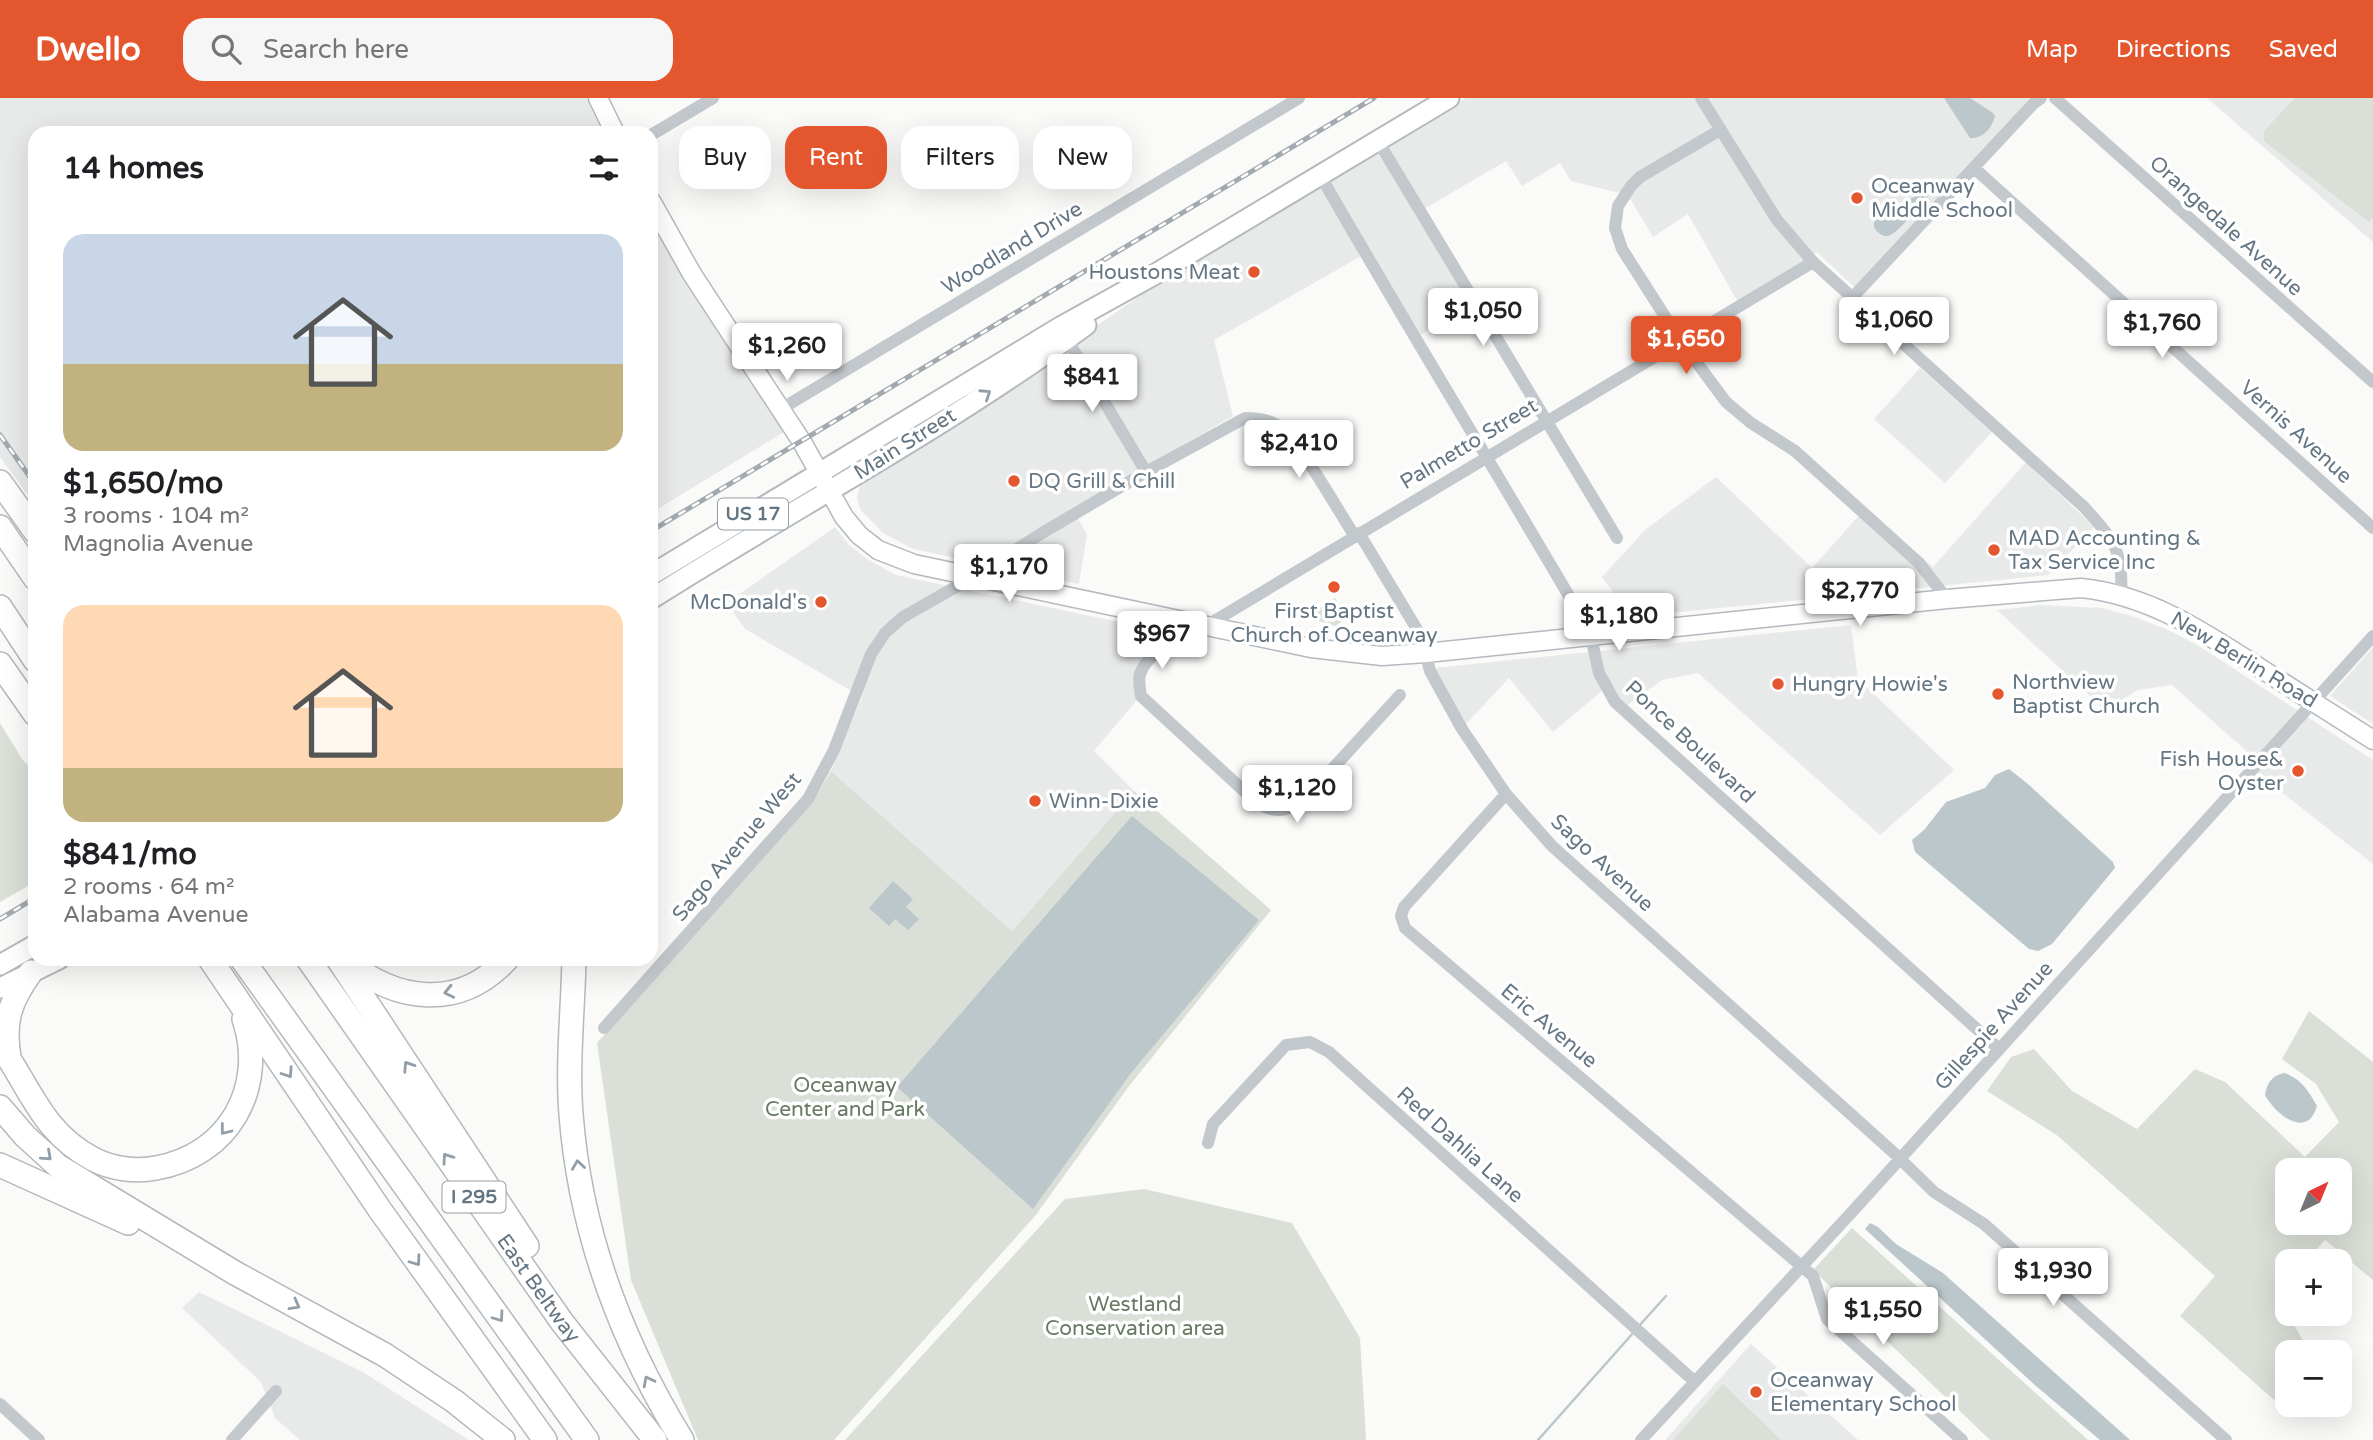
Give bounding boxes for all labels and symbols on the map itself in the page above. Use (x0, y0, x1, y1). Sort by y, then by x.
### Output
street label: Orangedale Avenue (2144, 151, 2308, 301)
place label: Oceanway Middle School (1871, 174, 2013, 223)
marker: Oceanway Middle School (1849, 190, 1865, 206)
street label: Woodland Drive (937, 196, 1087, 300)
place label: Houstons Meat (1088, 260, 1240, 285)
marker: Houstons Meat (1246, 264, 1262, 280)
pin: $1,050 (1426, 288, 1540, 348)
pin: $1,060 (1837, 298, 1951, 357)
pin: $1,760 (2105, 300, 2219, 360)
pin: $1,650 (1629, 316, 1743, 376)
pin: $1,260 (730, 324, 844, 383)
pin: $841 (1051, 354, 1133, 414)
street label: Vernis Avenue (2235, 375, 2357, 489)
one-way arrow (979, 389, 992, 402)
street label: Palmetto Street (1396, 393, 1542, 495)
street label: Main Street (849, 403, 961, 485)
pin: $2,410 (1242, 420, 1356, 480)
place label: DQ Grill & Chill (1028, 469, 1175, 494)
marker: DQ Grill & Chill (1006, 473, 1022, 489)
road number: US 17 (718, 498, 788, 530)
place label: MAD Accounting & Tax Service Inc (2008, 526, 2201, 575)
marker: MAD Accounting & Tax Service Inc (1986, 542, 2002, 558)
pin: $1,170 (952, 545, 1066, 604)
pin: $2,770 (1803, 568, 1917, 628)
marker: First Baptist Church of Oceanway (1326, 579, 1342, 595)
place label: McDonald's (690, 590, 807, 615)
marker: McDonald's (813, 594, 829, 610)
pin: $1,180 (1562, 594, 1676, 653)
place label: First Baptist Church of Oceanway (1231, 599, 1437, 648)
street label: New Berlin Road (2166, 606, 2322, 714)
pin: $967 (1121, 612, 1203, 671)
place label: Northview Baptist Church (2012, 670, 2160, 719)
place label: Hungry Howie's (1792, 672, 1948, 697)
street label: Ponce Boulevard (1620, 675, 1760, 809)
marker: Hungry Howie's (1770, 676, 1786, 692)
marker: Northview Baptist Church (1990, 686, 2006, 702)
place label: Fish House& Oyster (2160, 747, 2284, 796)
marker: Fish House& Oyster (2290, 763, 2306, 779)
pin: $1,120 (1240, 766, 1354, 825)
street label: Sago Avenue West (667, 767, 807, 927)
place label: Winn-Dixie (1049, 789, 1159, 814)
marker: Winn-Dixie (1027, 793, 1043, 809)
street label: Sago Avenue (1545, 809, 1659, 917)
street label: Gillespie Avenue (1930, 956, 2058, 1096)
street label: Eric Avenue (1496, 978, 1602, 1074)
one-way arrow (443, 984, 455, 998)
one-way arrow (404, 1060, 417, 1073)
one-way arrow (280, 1066, 293, 1079)
park label: Oceanway Center and Park (765, 1073, 925, 1122)
street label: Red Dahlia Lane (1391, 1082, 1529, 1209)
one-way arrow (221, 1122, 234, 1134)
one-way arrow (39, 1148, 52, 1161)
one-way arrow (443, 1153, 455, 1166)
north arrow (2275, 1158, 2352, 1236)
one-way arrow (571, 1160, 586, 1171)
road number: I 295 (442, 1182, 505, 1212)
street label: East Beltway (492, 1229, 586, 1348)
pin: $1,930 (1996, 1248, 2110, 1308)
one-way arrow (408, 1253, 420, 1266)
pin: $1,550 (1826, 1288, 1940, 1347)
park label: Westland Conservation area (1045, 1292, 1225, 1341)
one-way arrow (288, 1297, 300, 1311)
one-way arrow (490, 1309, 503, 1322)
place label: Oceanway Elementary School (1770, 1368, 1957, 1417)
one-way arrow (642, 1376, 656, 1388)
marker: Oceanway Elementary School (1748, 1384, 1764, 1400)

